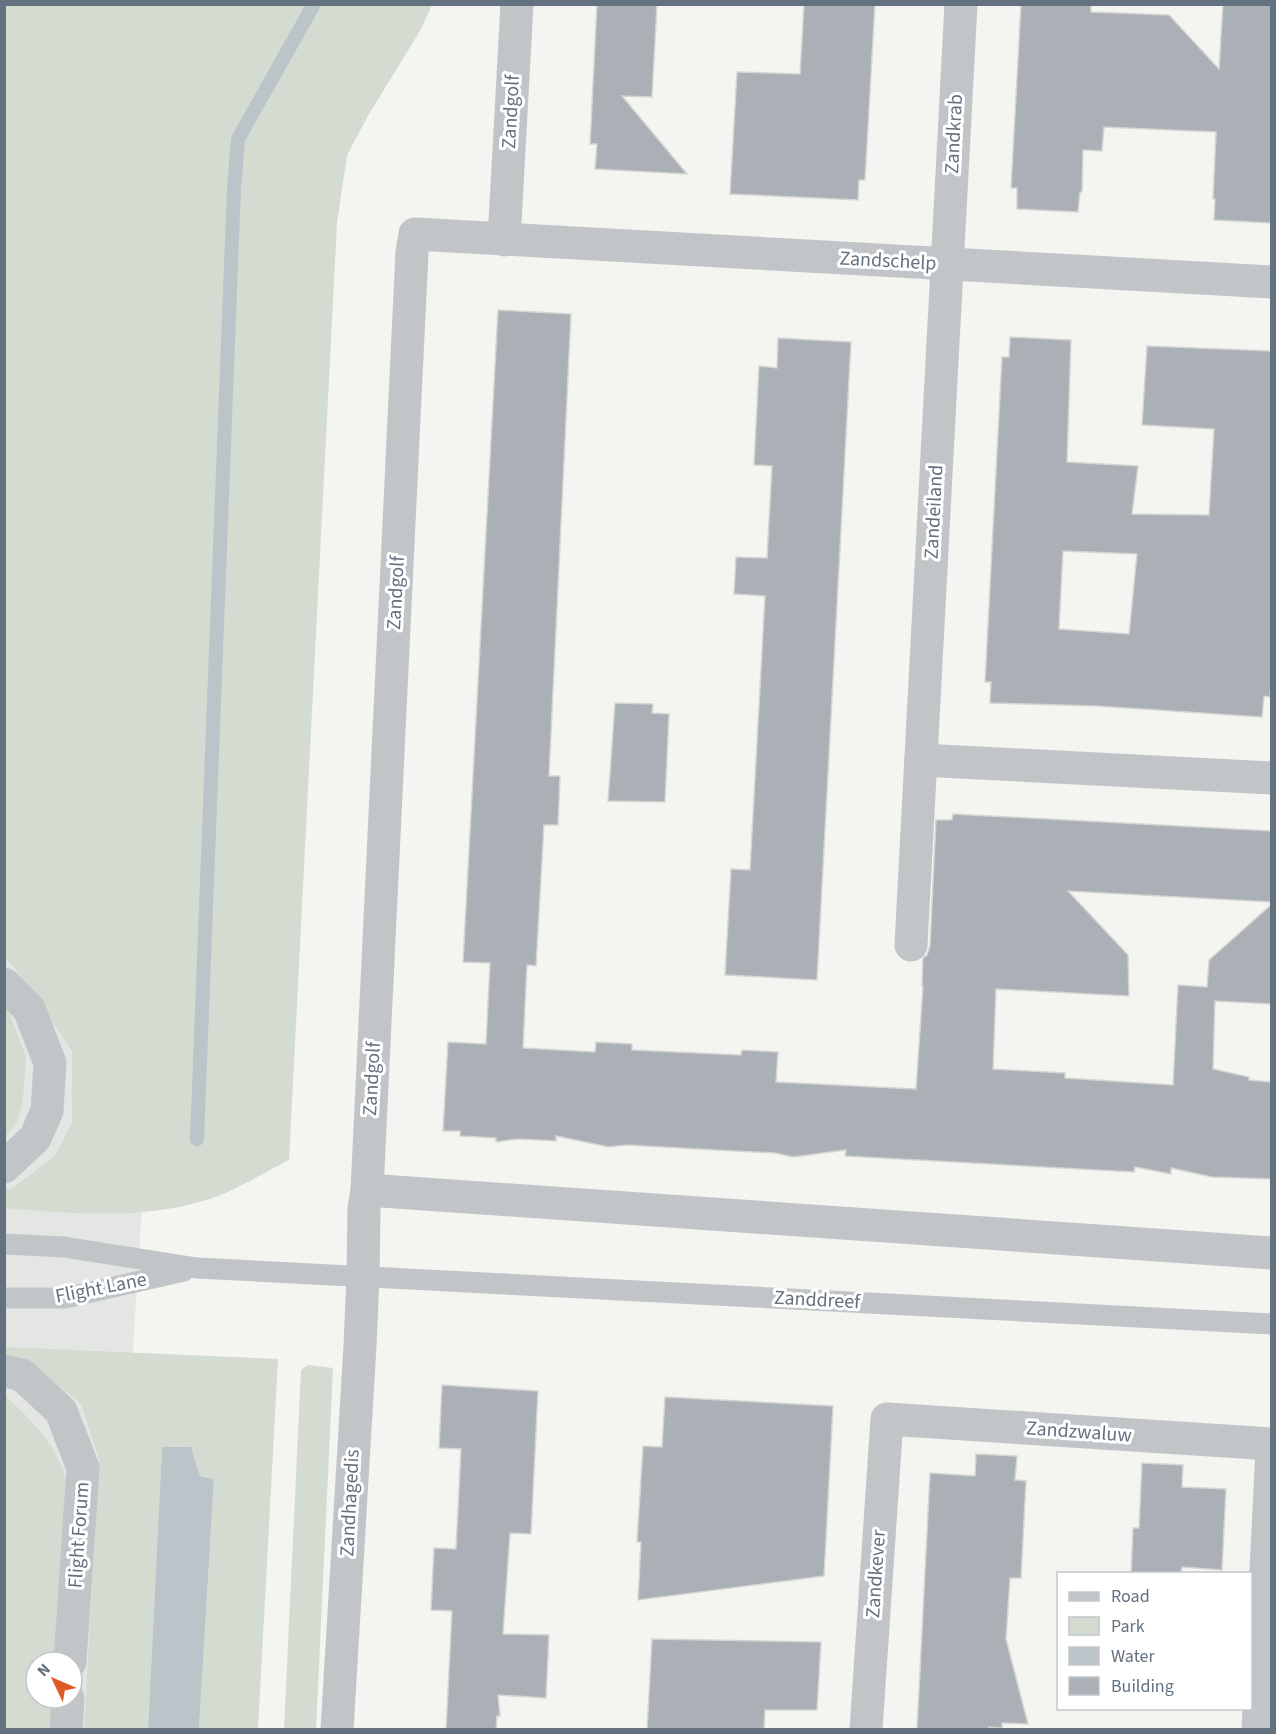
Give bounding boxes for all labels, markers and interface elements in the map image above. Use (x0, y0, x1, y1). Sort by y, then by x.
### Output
street label: Zandgolf (495, 73, 527, 150)
street label: Zandkrab (938, 93, 970, 175)
street label: Zandschelp (839, 244, 937, 278)
street label: Zandeiland (918, 464, 950, 560)
street label: Zandgolf (380, 554, 412, 631)
street label: Zandgolf (356, 1040, 388, 1117)
street label: Flight Lane (53, 1265, 149, 1311)
street label: Zanddreef (773, 1284, 862, 1316)
street label: Zandzwaluw (1025, 1414, 1133, 1450)
street label: Zandhagedis (333, 1449, 367, 1557)
street label: Flight Forum (61, 1481, 97, 1589)
street label: Zandkever (859, 1529, 893, 1619)
legend (1057, 1572, 1252, 1710)
text: Road (1111, 1584, 1150, 1609)
text: Park (1111, 1614, 1145, 1639)
text: Water (1111, 1644, 1155, 1669)
north arrow (24, 1650, 84, 1710)
text: N (32, 1659, 56, 1682)
text: Building (1111, 1674, 1174, 1699)

